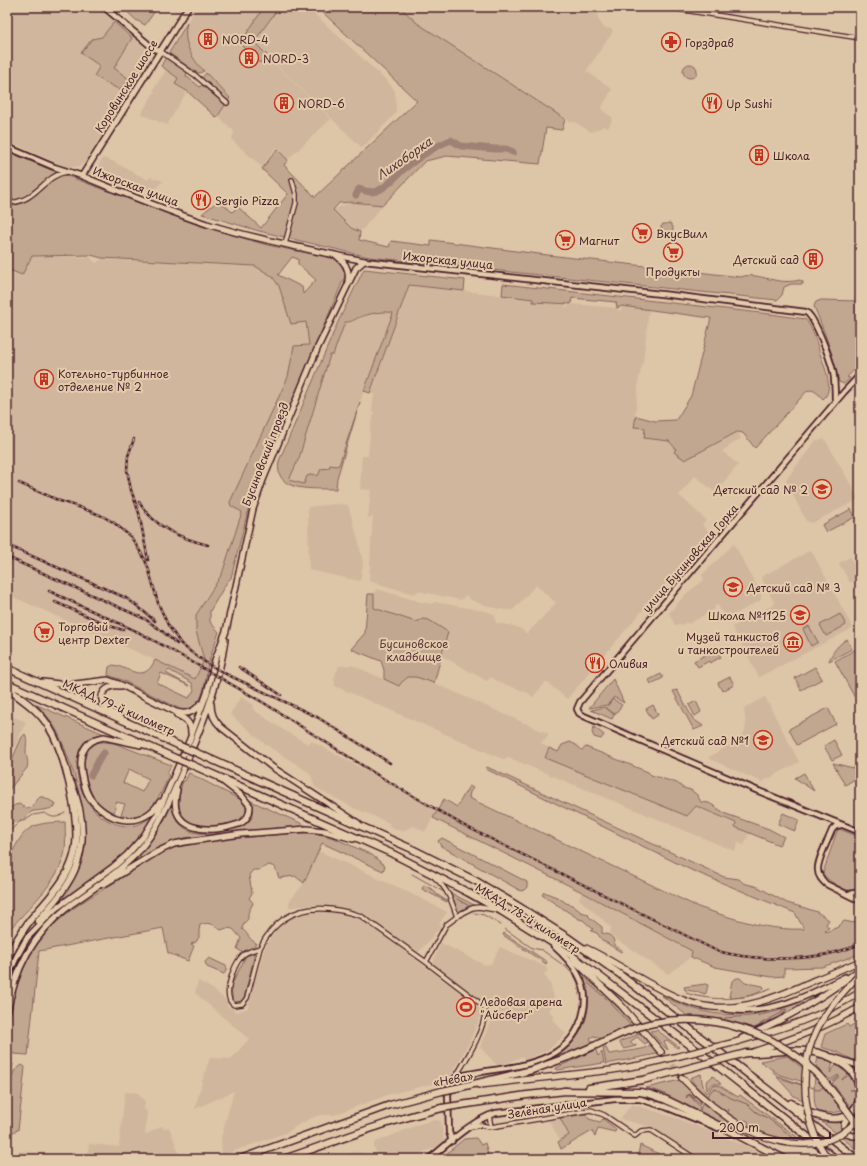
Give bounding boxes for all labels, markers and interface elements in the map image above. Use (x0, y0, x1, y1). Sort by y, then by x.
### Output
building icon: NORD-4 (197, 28, 219, 50)
place label: NORD-4 (222, 31, 268, 48)
pharmacy icon: Горздрав (660, 31, 682, 53)
place label: Горздрав (685, 34, 734, 51)
street label: Коровинское шоссе (90, 36, 162, 136)
building icon: NORD-3 (238, 47, 260, 69)
place label: NORD-3 (263, 50, 309, 67)
building icon: NORD-6 (273, 92, 295, 114)
restaurant icon: Up Sushi (701, 92, 723, 114)
place label: NORD-6 (298, 95, 345, 112)
place label: Up Sushi (726, 95, 772, 112)
water label: Лихоборка (373, 132, 436, 184)
building icon: Школа (748, 144, 770, 166)
place label: Школа (773, 147, 810, 164)
street label: Ижорская улица (91, 162, 181, 210)
restaurant icon: Sergio Pizza (190, 189, 212, 211)
place label: Sergio Pizza (215, 192, 279, 209)
supermarket icon: ВкусВилл (631, 222, 653, 244)
place label: ВкусВилл (656, 225, 708, 242)
supermarket icon: Магнит (554, 229, 576, 251)
place label: Магнит (579, 232, 620, 249)
supermarket icon: Продукты (662, 241, 684, 263)
street label: Ижорская улица (402, 247, 494, 273)
building icon: Детский сад (802, 248, 824, 270)
place label: Детский сад (733, 251, 799, 268)
place label: Продукты (646, 263, 700, 280)
place label: Котельно-турбинное отделение № 2 (58, 365, 169, 395)
building icon: Котельно-турбинное отделение № 2 (33, 368, 55, 390)
street label: Бусиновский проезд (237, 400, 293, 508)
school or university icon: Детский сад № 2 (811, 478, 833, 500)
place label: Детский сад № 2 (713, 481, 808, 498)
street label: улица Бусиновская Горка (638, 500, 742, 616)
school or university icon: Детский сад № 3 (722, 576, 744, 598)
place label: Детский сад № 3 (746, 579, 841, 596)
school or university icon: Школа №1125 (789, 604, 811, 626)
place label: Школа №1125 (708, 607, 786, 624)
place label: Торговый центр Dexter (58, 618, 131, 648)
supermarket icon: Торговый центр Dexter (33, 621, 55, 643)
place label: Музей танкистов и танкостроителей (678, 628, 779, 658)
museum icon: Музей танкистов и танкостроителей (782, 631, 804, 653)
park label: Бусиновское кладбище (379, 635, 449, 665)
restaurant icon: Оливия (584, 652, 606, 674)
place label: Оливия (609, 655, 648, 672)
street label: МКАД, 79-й километр (60, 675, 178, 740)
school or university icon: Детский сад №1 (752, 729, 774, 751)
place label: Детский сад №1 (660, 732, 749, 749)
street label: МКАД, 78-й километр (472, 879, 584, 958)
place label: Ледовая арена "Айсберг" (480, 993, 563, 1023)
sports icon: Ледовая арена "Айсберг" (455, 996, 477, 1018)
street label: «Нева» (432, 1067, 474, 1091)
street label: Зелёная улица (506, 1093, 588, 1123)
scale bar (713, 1114, 830, 1140)
text: 200 m (719, 1118, 759, 1136)

